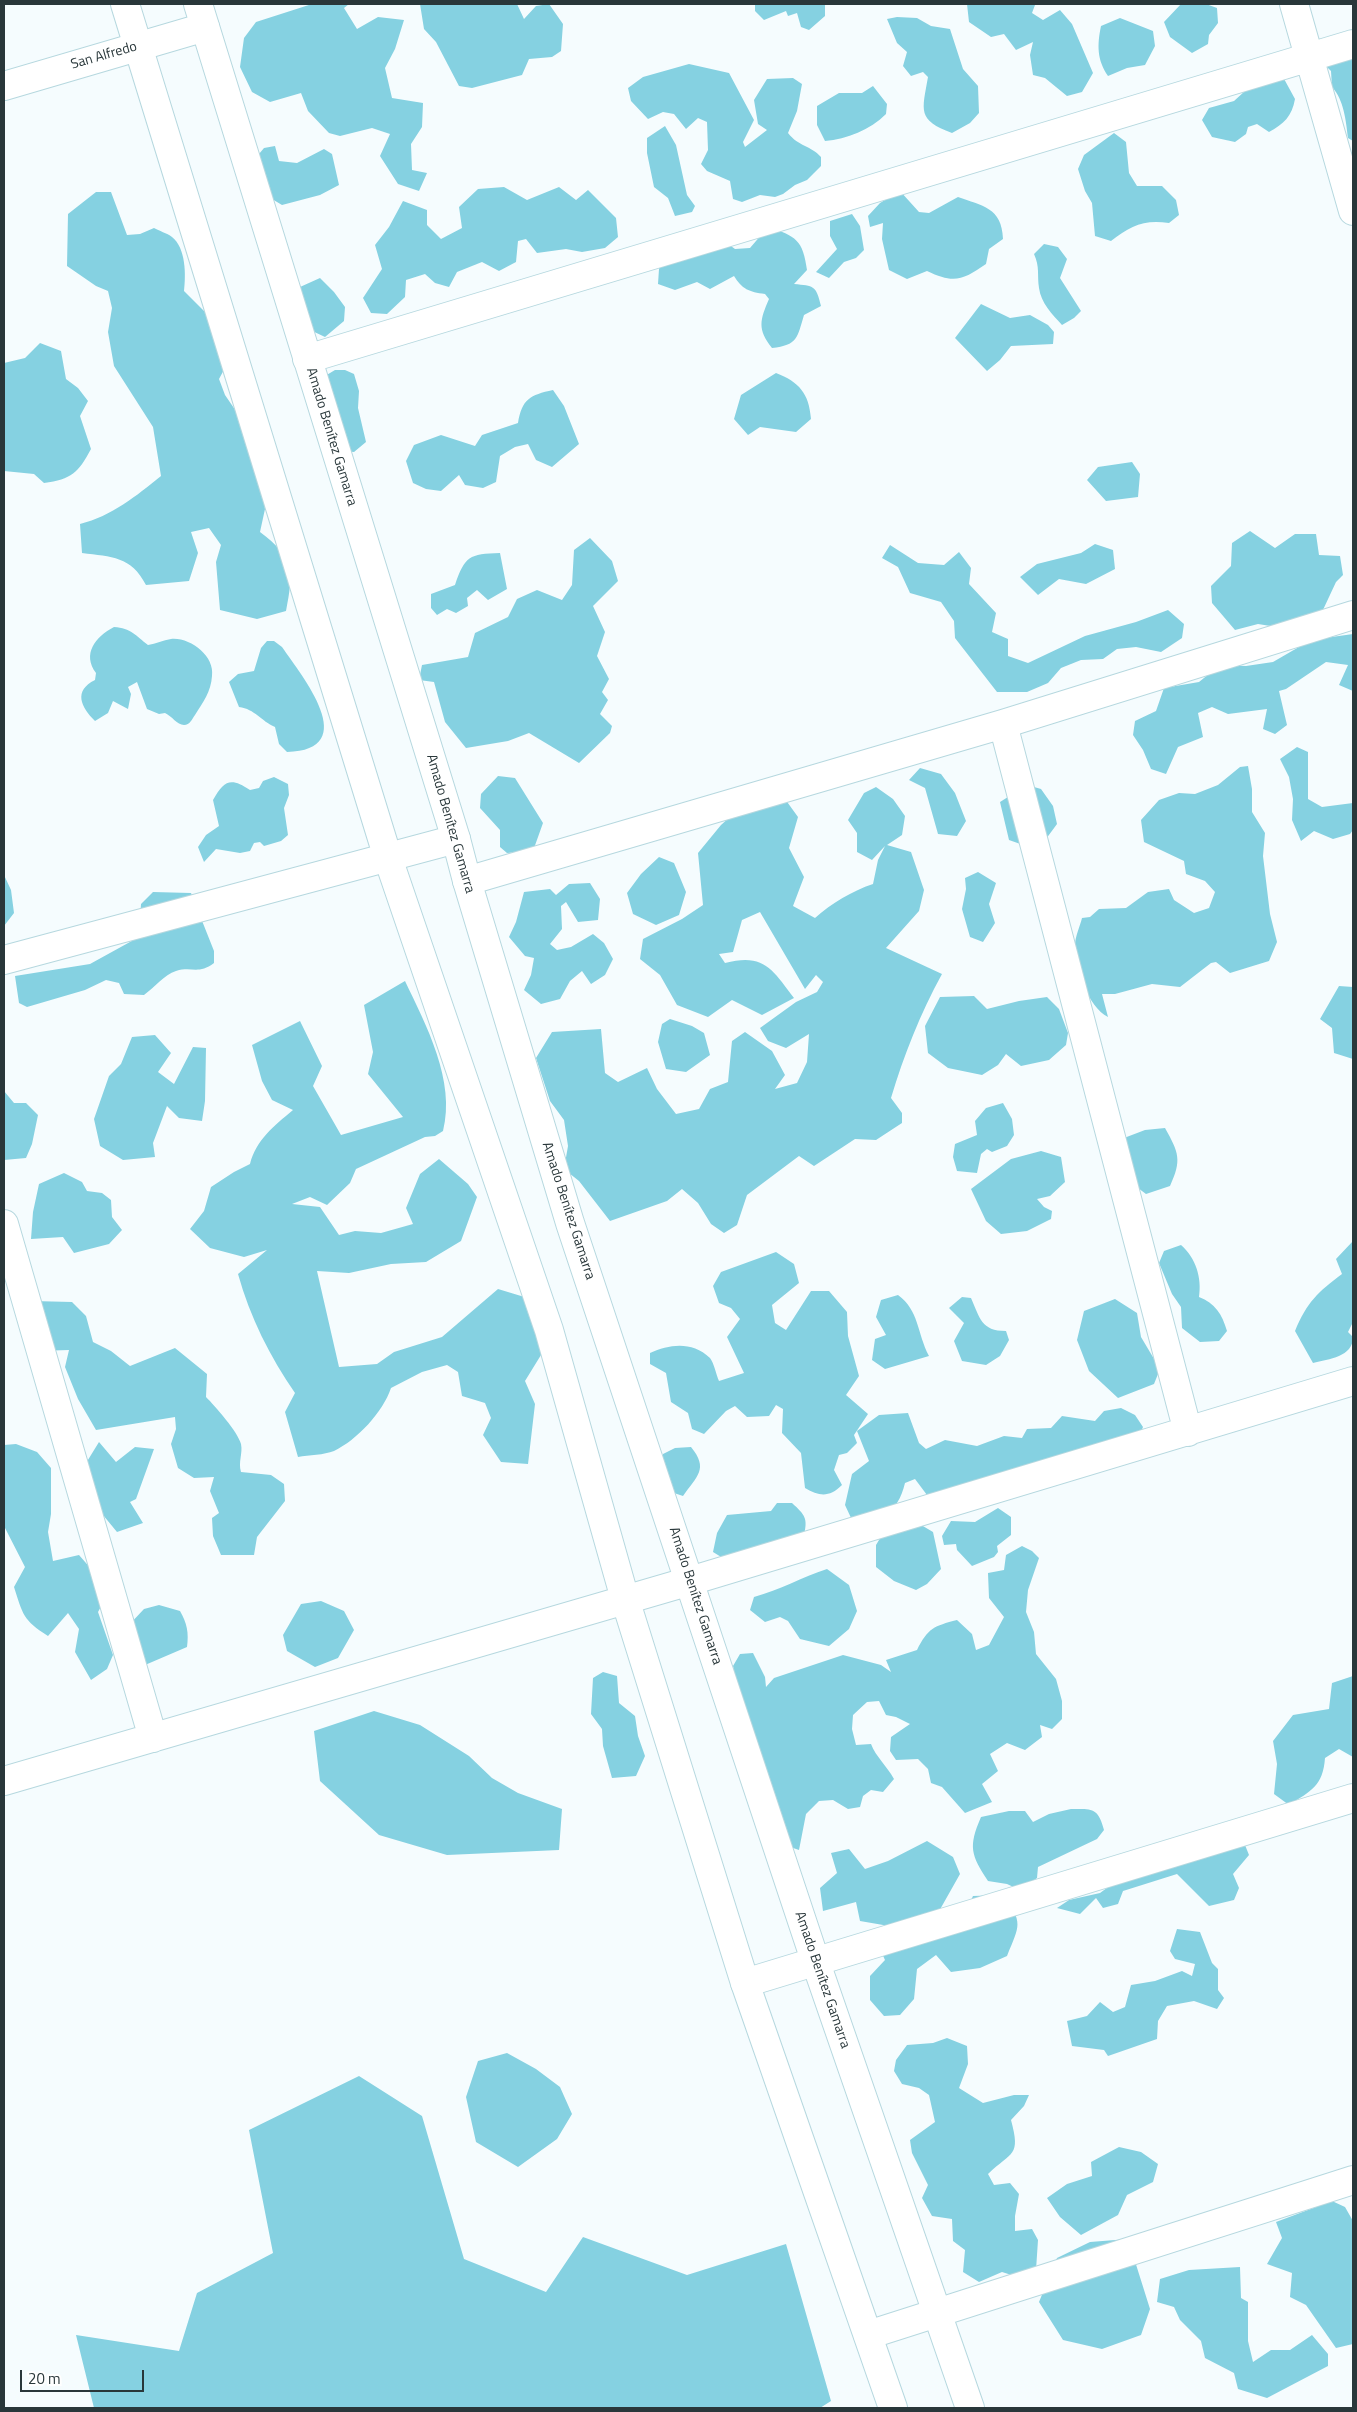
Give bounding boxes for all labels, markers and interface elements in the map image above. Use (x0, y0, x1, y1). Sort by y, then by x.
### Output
street label: San Alfredo (69, 39, 139, 73)
street label: Amado Benítez Gamarra (302, 366, 360, 508)
street label: Amado Benítez Gamarra (422, 753, 478, 895)
street label: Amado Benítez Gamarra (538, 1140, 598, 1282)
street label: Amado Benítez Gamarra (665, 1525, 725, 1667)
street label: Amado Benítez Gamarra (791, 1909, 853, 2051)
scale bar (22, 2360, 146, 2392)
text: 20 m (28, 2367, 61, 2390)

